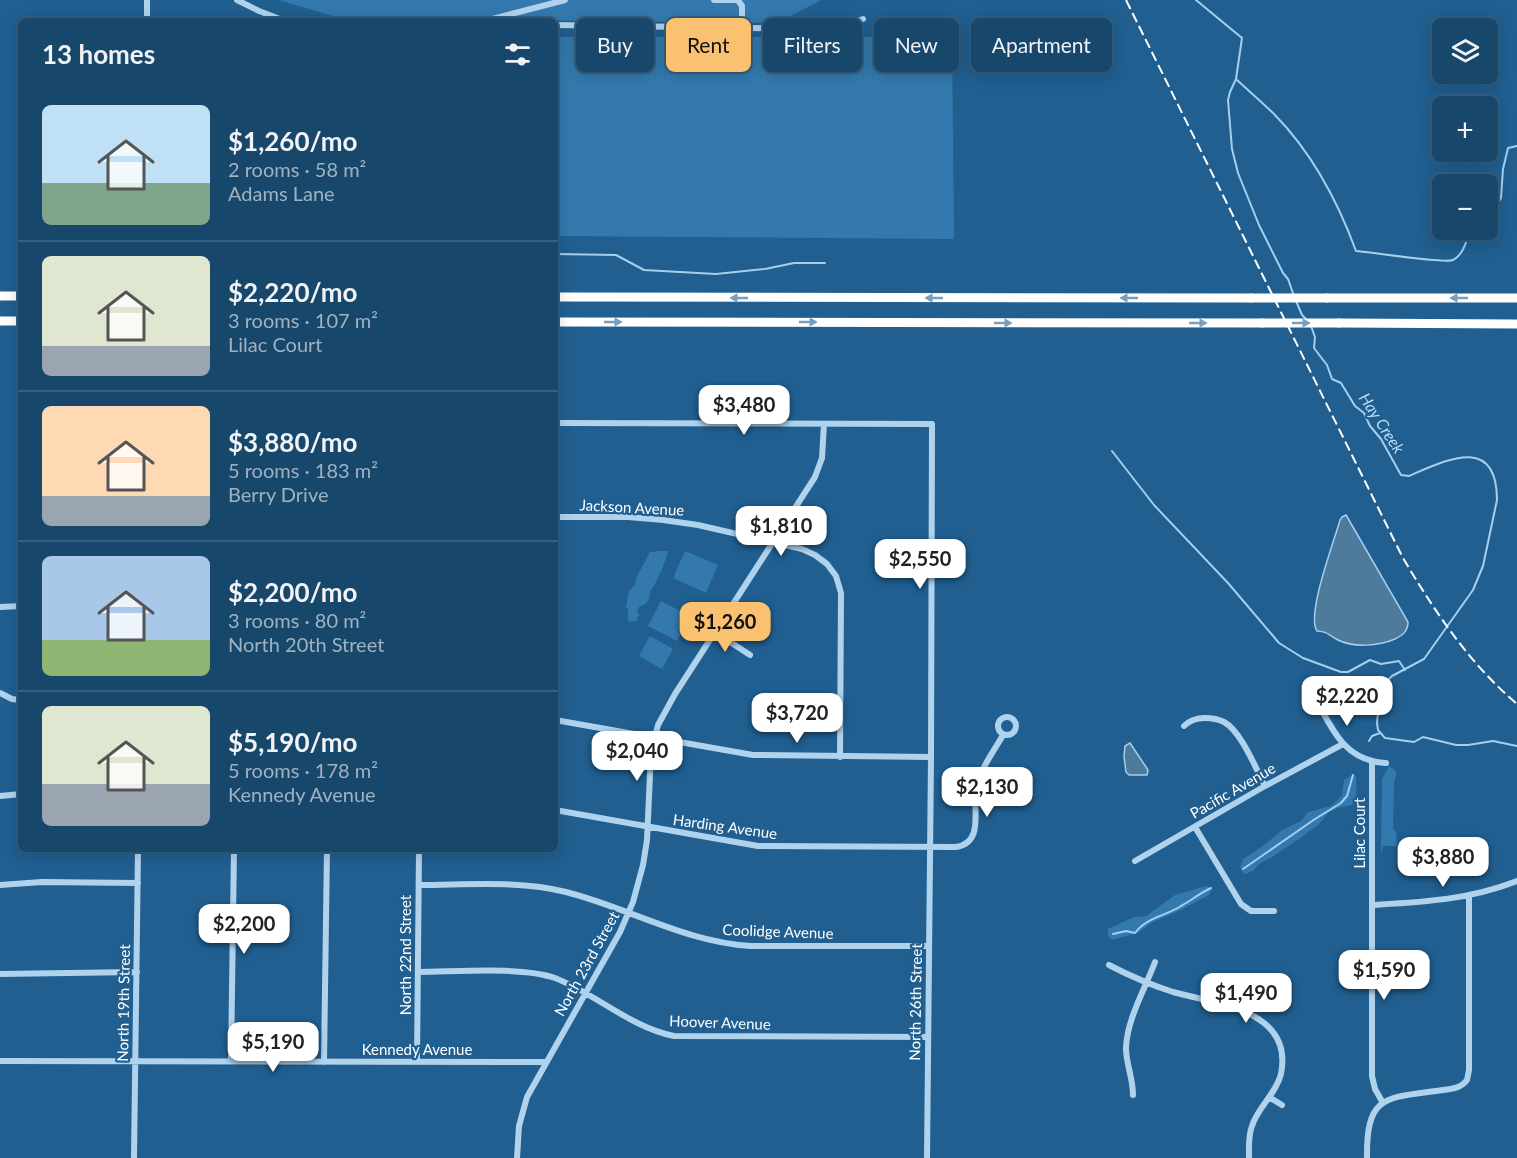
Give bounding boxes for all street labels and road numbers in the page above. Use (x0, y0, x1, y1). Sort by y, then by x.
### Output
street label: Jackson Avenue (579, 495, 685, 519)
street label: Pacific Avenue (1187, 758, 1279, 822)
street label: Lilac Court (1350, 797, 1368, 868)
street label: Harding Avenue (672, 810, 778, 842)
street label: North 22nd Street (396, 894, 414, 1015)
street label: North 23rd Street (550, 907, 623, 1019)
street label: Coolidge Avenue (722, 920, 834, 942)
street label: North 26th Street (905, 943, 925, 1061)
street label: North 19th Street (113, 944, 133, 1062)
street label: Hoover Avenue (669, 1011, 771, 1033)
street label: Kennedy Avenue (362, 1040, 472, 1058)

